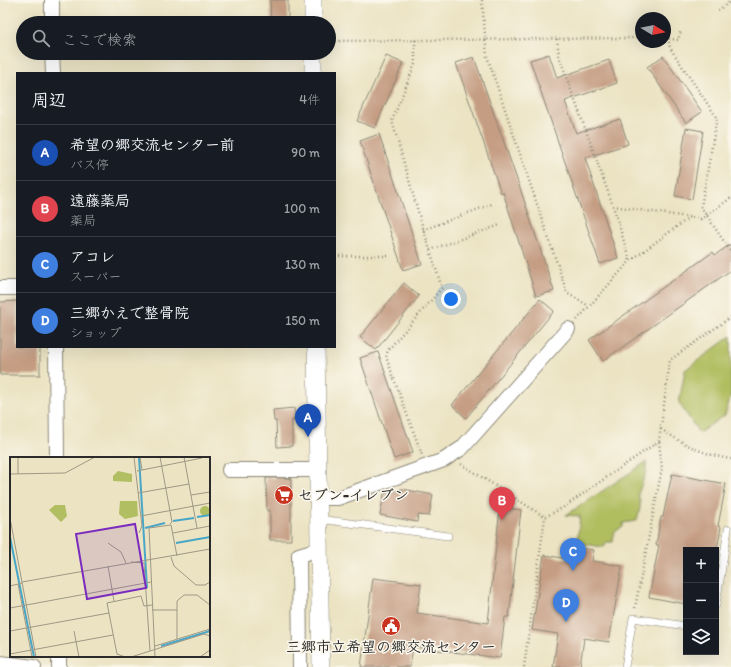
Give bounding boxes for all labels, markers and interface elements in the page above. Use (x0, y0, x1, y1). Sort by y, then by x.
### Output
north arrow (635, 12, 671, 48)
search box (16, 16, 336, 60)
icon: search (30, 27, 52, 49)
text: ここで検索 (62, 31, 137, 49)
text: 周辺 (32, 90, 66, 110)
text: 4件 (299, 92, 320, 107)
text: 希望の郷交流センター前 (70, 136, 235, 154)
text: A (41, 145, 49, 160)
text: 90 m (291, 145, 320, 160)
text: バス停 (70, 157, 109, 172)
text: 遠藤薬局 (70, 192, 130, 210)
text: B (41, 201, 49, 216)
text: 100 m (284, 201, 320, 216)
text: 薬局 (70, 213, 96, 228)
text: アコレ (70, 248, 115, 266)
text: C (41, 257, 49, 272)
text: 130 m (285, 257, 320, 272)
text: スーパー (70, 269, 121, 284)
your location (441, 289, 461, 309)
text: 三郷かえで整骨院 (70, 304, 189, 322)
text: D (41, 313, 49, 328)
text: 150 m (285, 313, 320, 328)
text: ショップ (70, 325, 121, 340)
pin: A (295, 404, 321, 437)
inset map (10, 457, 210, 657)
supermarket icon: セブン-イレブン (273, 484, 295, 506)
place label: セブン-イレブン (298, 486, 409, 504)
pin: B (489, 487, 515, 520)
pin: C (560, 538, 586, 571)
map controls (683, 547, 719, 655)
button: + (683, 547, 719, 583)
button: − (683, 583, 719, 619)
pin: D (553, 589, 579, 622)
public building icon: 三郷市立希望の郷交流センター (380, 615, 402, 637)
button: layers (683, 619, 719, 655)
place label: 三郷市立希望の郷交流センター (286, 638, 496, 656)

